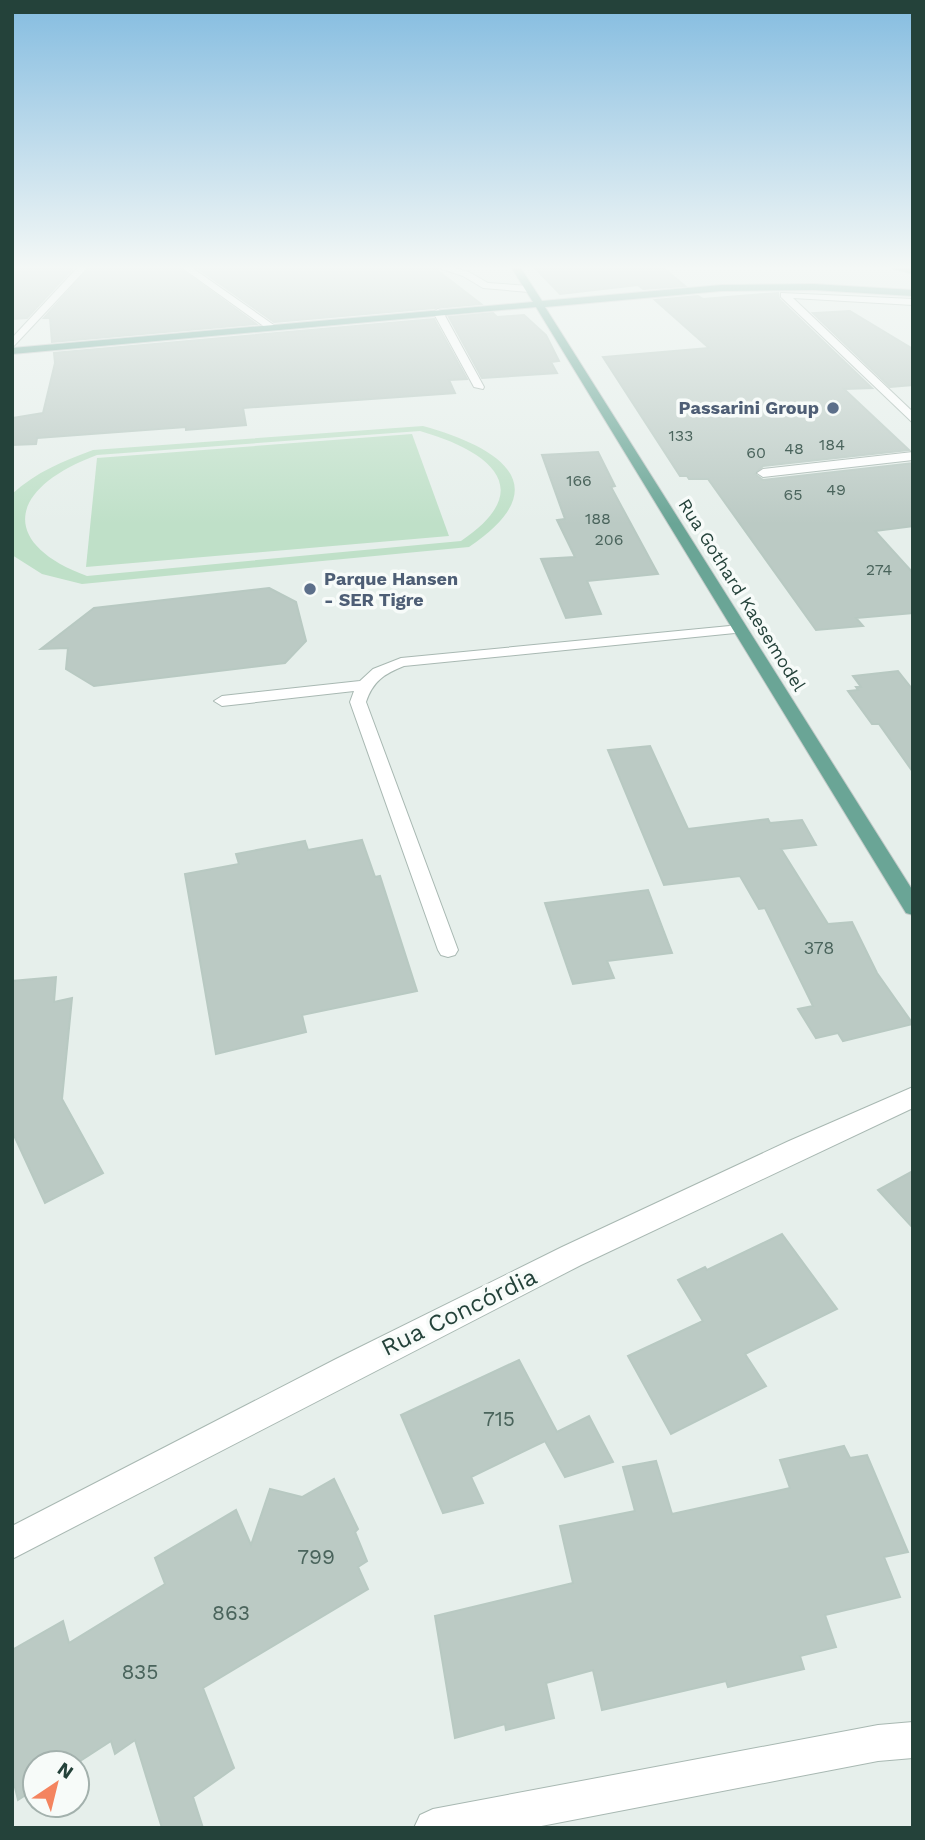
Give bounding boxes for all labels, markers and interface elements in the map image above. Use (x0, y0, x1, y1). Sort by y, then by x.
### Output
place label: Passarini Group (679, 397, 819, 418)
marker: Passarini Group (825, 400, 841, 416)
house number: 133 (669, 426, 693, 445)
house number: 184 (819, 435, 845, 454)
house number: 48 (784, 439, 804, 458)
house number: 60 (746, 443, 766, 462)
house number: 166 (566, 471, 592, 490)
house number: 49 (826, 480, 846, 499)
house number: 65 (783, 485, 803, 504)
street label: Rua Gothard Kaesemodel (674, 495, 811, 695)
house number: 188 (585, 509, 611, 528)
house number: 206 (594, 530, 624, 549)
house number: 274 (866, 560, 893, 579)
place label: Parque Hansen - SER Tigre (324, 568, 458, 610)
marker: Parque Hansen - SER Tigre (302, 581, 318, 597)
house number: 378 (804, 937, 834, 958)
street label: Rua Concórdia (377, 1262, 541, 1362)
house number: 715 (483, 1406, 515, 1431)
house number: 799 (297, 1544, 335, 1569)
house number: 863 (212, 1600, 250, 1625)
house number: 835 (122, 1659, 158, 1684)
north arrow (21, 1749, 91, 1819)
text: N (53, 1757, 78, 1784)

